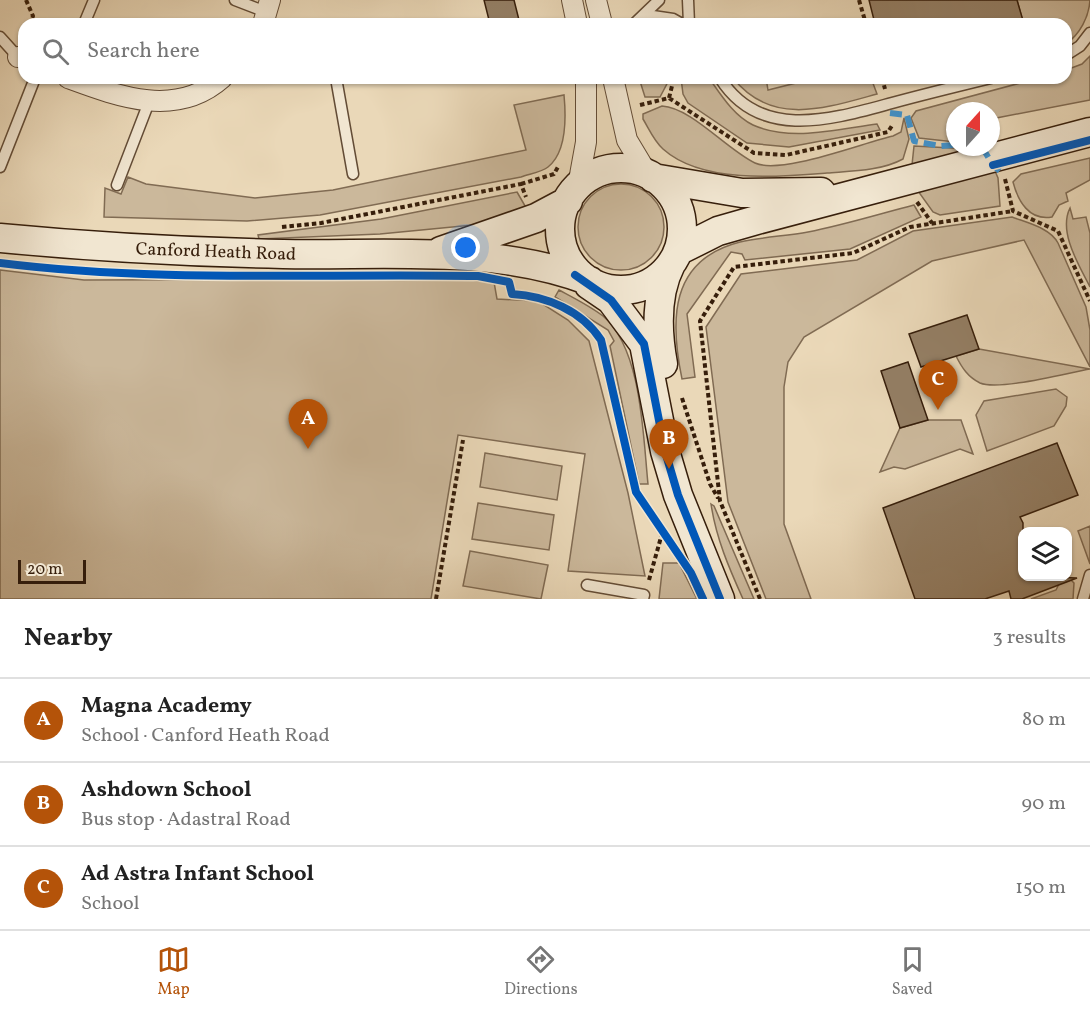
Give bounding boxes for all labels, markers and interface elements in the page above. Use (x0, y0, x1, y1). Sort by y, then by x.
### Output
search box (18, 18, 1072, 84)
icon: search (39, 35, 72, 68)
text: Search here (87, 36, 200, 67)
north arrow (946, 102, 1000, 156)
your location (451, 233, 480, 262)
street label: Canford Heath Road (135, 237, 297, 268)
pin: C (918, 360, 958, 410)
pin: A (288, 400, 328, 449)
pin: B (650, 420, 688, 469)
map controls (1018, 527, 1072, 581)
button: layers (1018, 527, 1072, 581)
scale bar (18, 557, 86, 584)
text: 20 m (27, 559, 62, 581)
text: Nearby (24, 620, 113, 656)
text: 3 results (992, 624, 1066, 652)
text: Magna Academy (81, 691, 252, 722)
text: A (36, 706, 51, 734)
text: 80 m (1022, 706, 1066, 734)
text: School · Canford Heath Road (81, 722, 330, 750)
text: Ashdown School (81, 775, 251, 806)
text: B (37, 790, 50, 818)
text: 90 m (1022, 790, 1066, 818)
text: Bus stop · Adastral Road (81, 806, 291, 834)
text: Ad Astra Infant School (81, 859, 314, 890)
text: C (37, 874, 50, 902)
text: 150 m (1015, 874, 1066, 902)
text: School (81, 890, 139, 918)
tab: Map (157, 943, 190, 1001)
tab: Directions (504, 943, 578, 1001)
tab: Saved (892, 943, 933, 1001)

